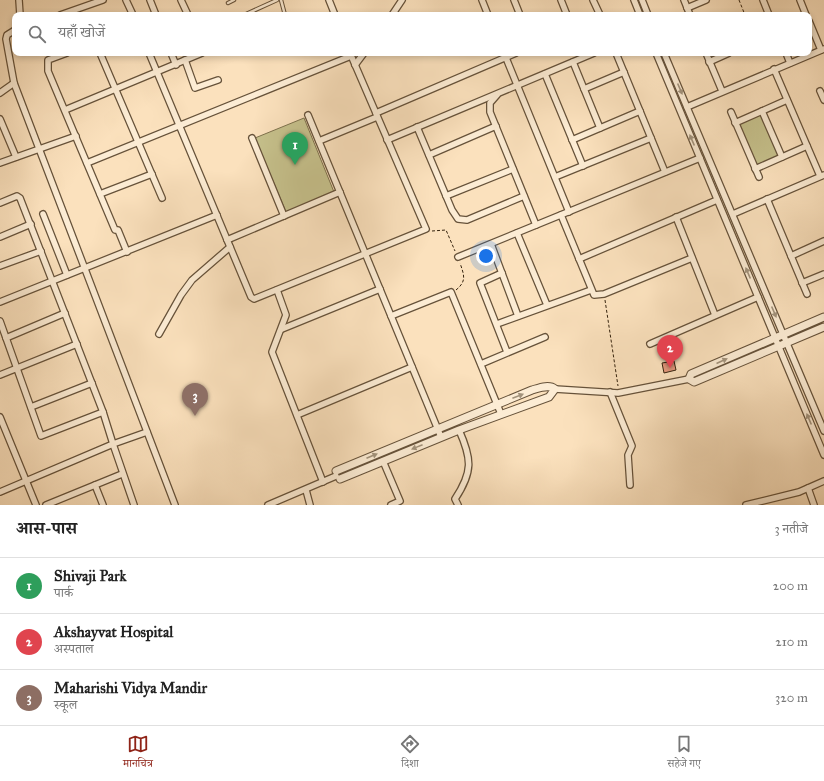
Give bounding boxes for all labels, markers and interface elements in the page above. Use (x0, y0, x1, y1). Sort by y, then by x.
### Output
search box (12, 12, 812, 56)
icon: search (26, 23, 48, 45)
text: यहाँ खोजें (58, 23, 105, 41)
one-way arrow (677, 83, 683, 95)
pin: 1 (282, 132, 308, 165)
one-way arrow (689, 134, 695, 146)
your location (476, 246, 496, 266)
one-way arrow (745, 267, 751, 279)
one-way arrow (771, 306, 777, 318)
pin: 2 (657, 335, 683, 368)
one-way arrow (716, 358, 728, 364)
pin: 3 (182, 383, 208, 416)
one-way arrow (513, 392, 525, 398)
one-way arrow (806, 413, 812, 424)
one-way arrow (411, 444, 423, 450)
one-way arrow (366, 453, 378, 459)
text: आस-पास (16, 518, 77, 539)
text: 3 नतीजे (774, 521, 808, 537)
text: Shivaji Park (54, 567, 127, 585)
text: 1 (26, 578, 32, 594)
text: 200 m (773, 578, 808, 594)
text: पार्क (54, 585, 73, 601)
text: Akshayvat Hospital (54, 623, 173, 641)
text: 2 (26, 634, 32, 650)
text: 210 m (775, 634, 808, 650)
text: अस्पताल (54, 641, 94, 657)
text: Maharishi Vidya Mandir (54, 679, 207, 697)
text: 3 (26, 690, 32, 706)
text: 320 m (775, 690, 808, 706)
text: स्कूल (54, 697, 77, 713)
tab: मानचित्र (123, 733, 153, 774)
tab: दिशा (399, 733, 421, 774)
tab: सहेजे गए (667, 733, 701, 774)

